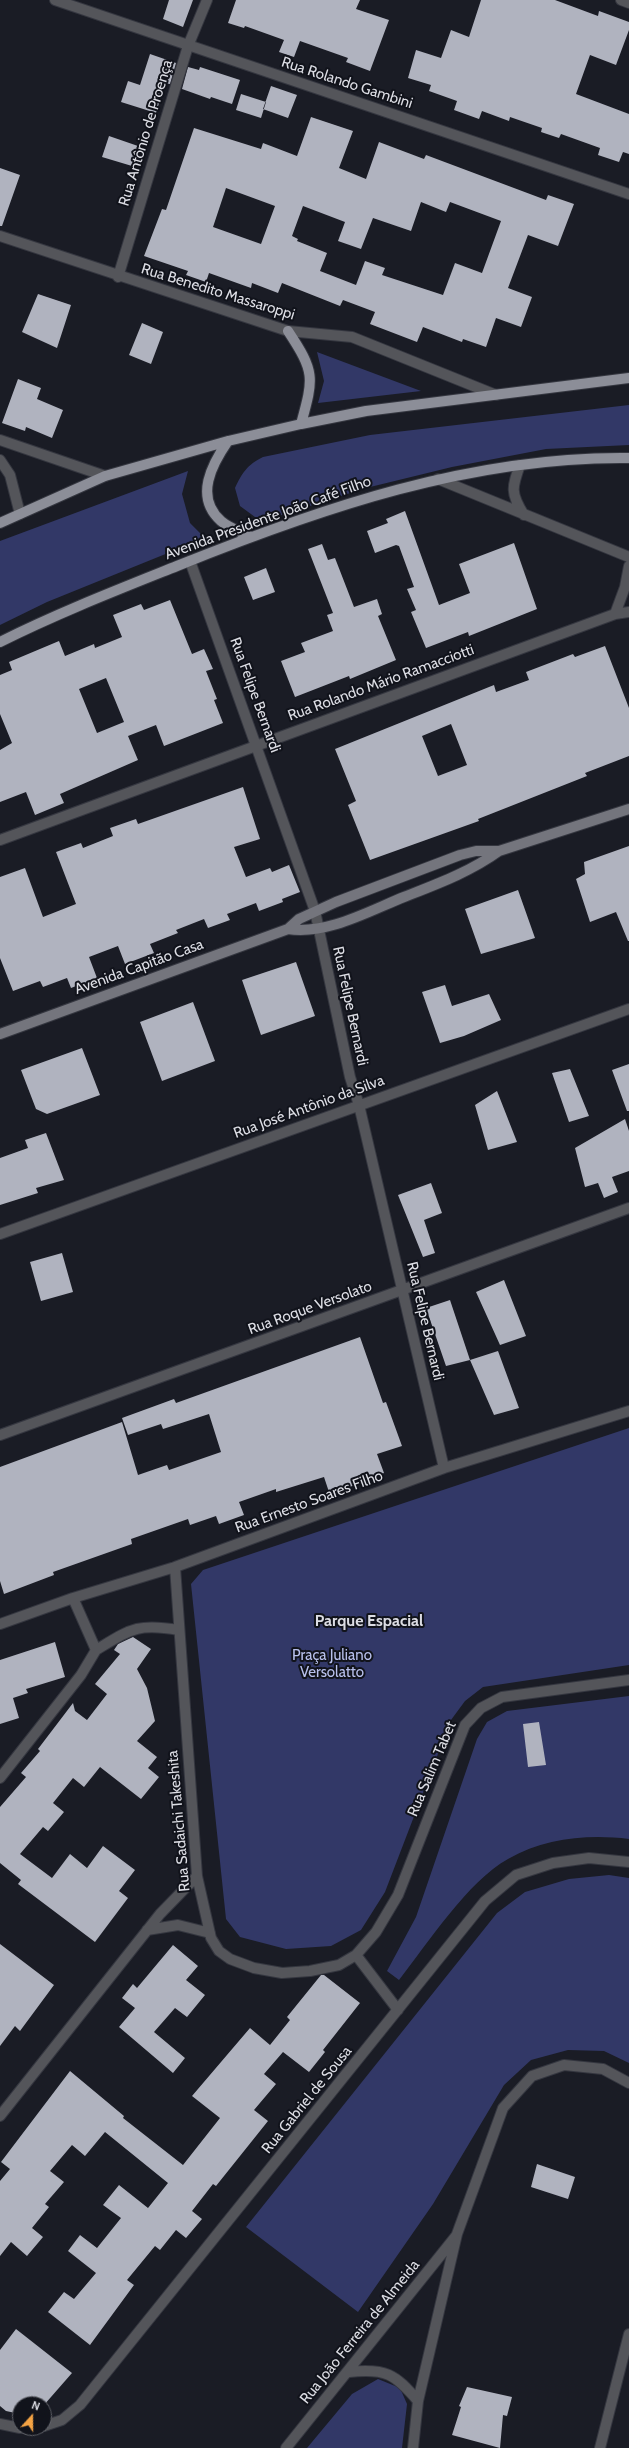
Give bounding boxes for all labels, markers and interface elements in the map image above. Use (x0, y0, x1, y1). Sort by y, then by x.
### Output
street label: Rua Rolando Gambini (279, 53, 415, 113)
street label: Rua Antônio de Proença (115, 58, 177, 208)
street label: Rua Benedito Massaroppi (139, 260, 297, 324)
street label: Avenida Presidente João Café Filho (162, 472, 374, 564)
street label: Rua Felipe Bernardi (226, 635, 284, 755)
street label: Rua Rolando Mário Ramacciotti (285, 641, 477, 725)
street label: Avenida Capitão Casa (72, 935, 206, 999)
street label: Rua Felipe Bernardi (329, 945, 371, 1067)
street label: Rua José Antônio da Silva (231, 1071, 387, 1143)
street label: Rua Felipe Bernardi (403, 1260, 447, 1382)
street label: Rua Roque Versolato (246, 1277, 374, 1339)
street label: Rua Ernesto Soares Filho (233, 1467, 385, 1537)
district label: Parque Espacial (315, 1611, 423, 1631)
park label: Praça Juliano Versolatto (292, 1647, 372, 1682)
street label: Rua Salim Tabet (404, 1719, 460, 1819)
street label: Rua Sadaichi Takeshita (164, 1750, 194, 1892)
street label: Rua Gabriel de Sousa (258, 2043, 356, 2157)
street label: Rua João Ferreira de Almeida (296, 2256, 424, 2408)
north arrow (12, 2396, 52, 2436)
text: N (30, 2398, 42, 2414)

